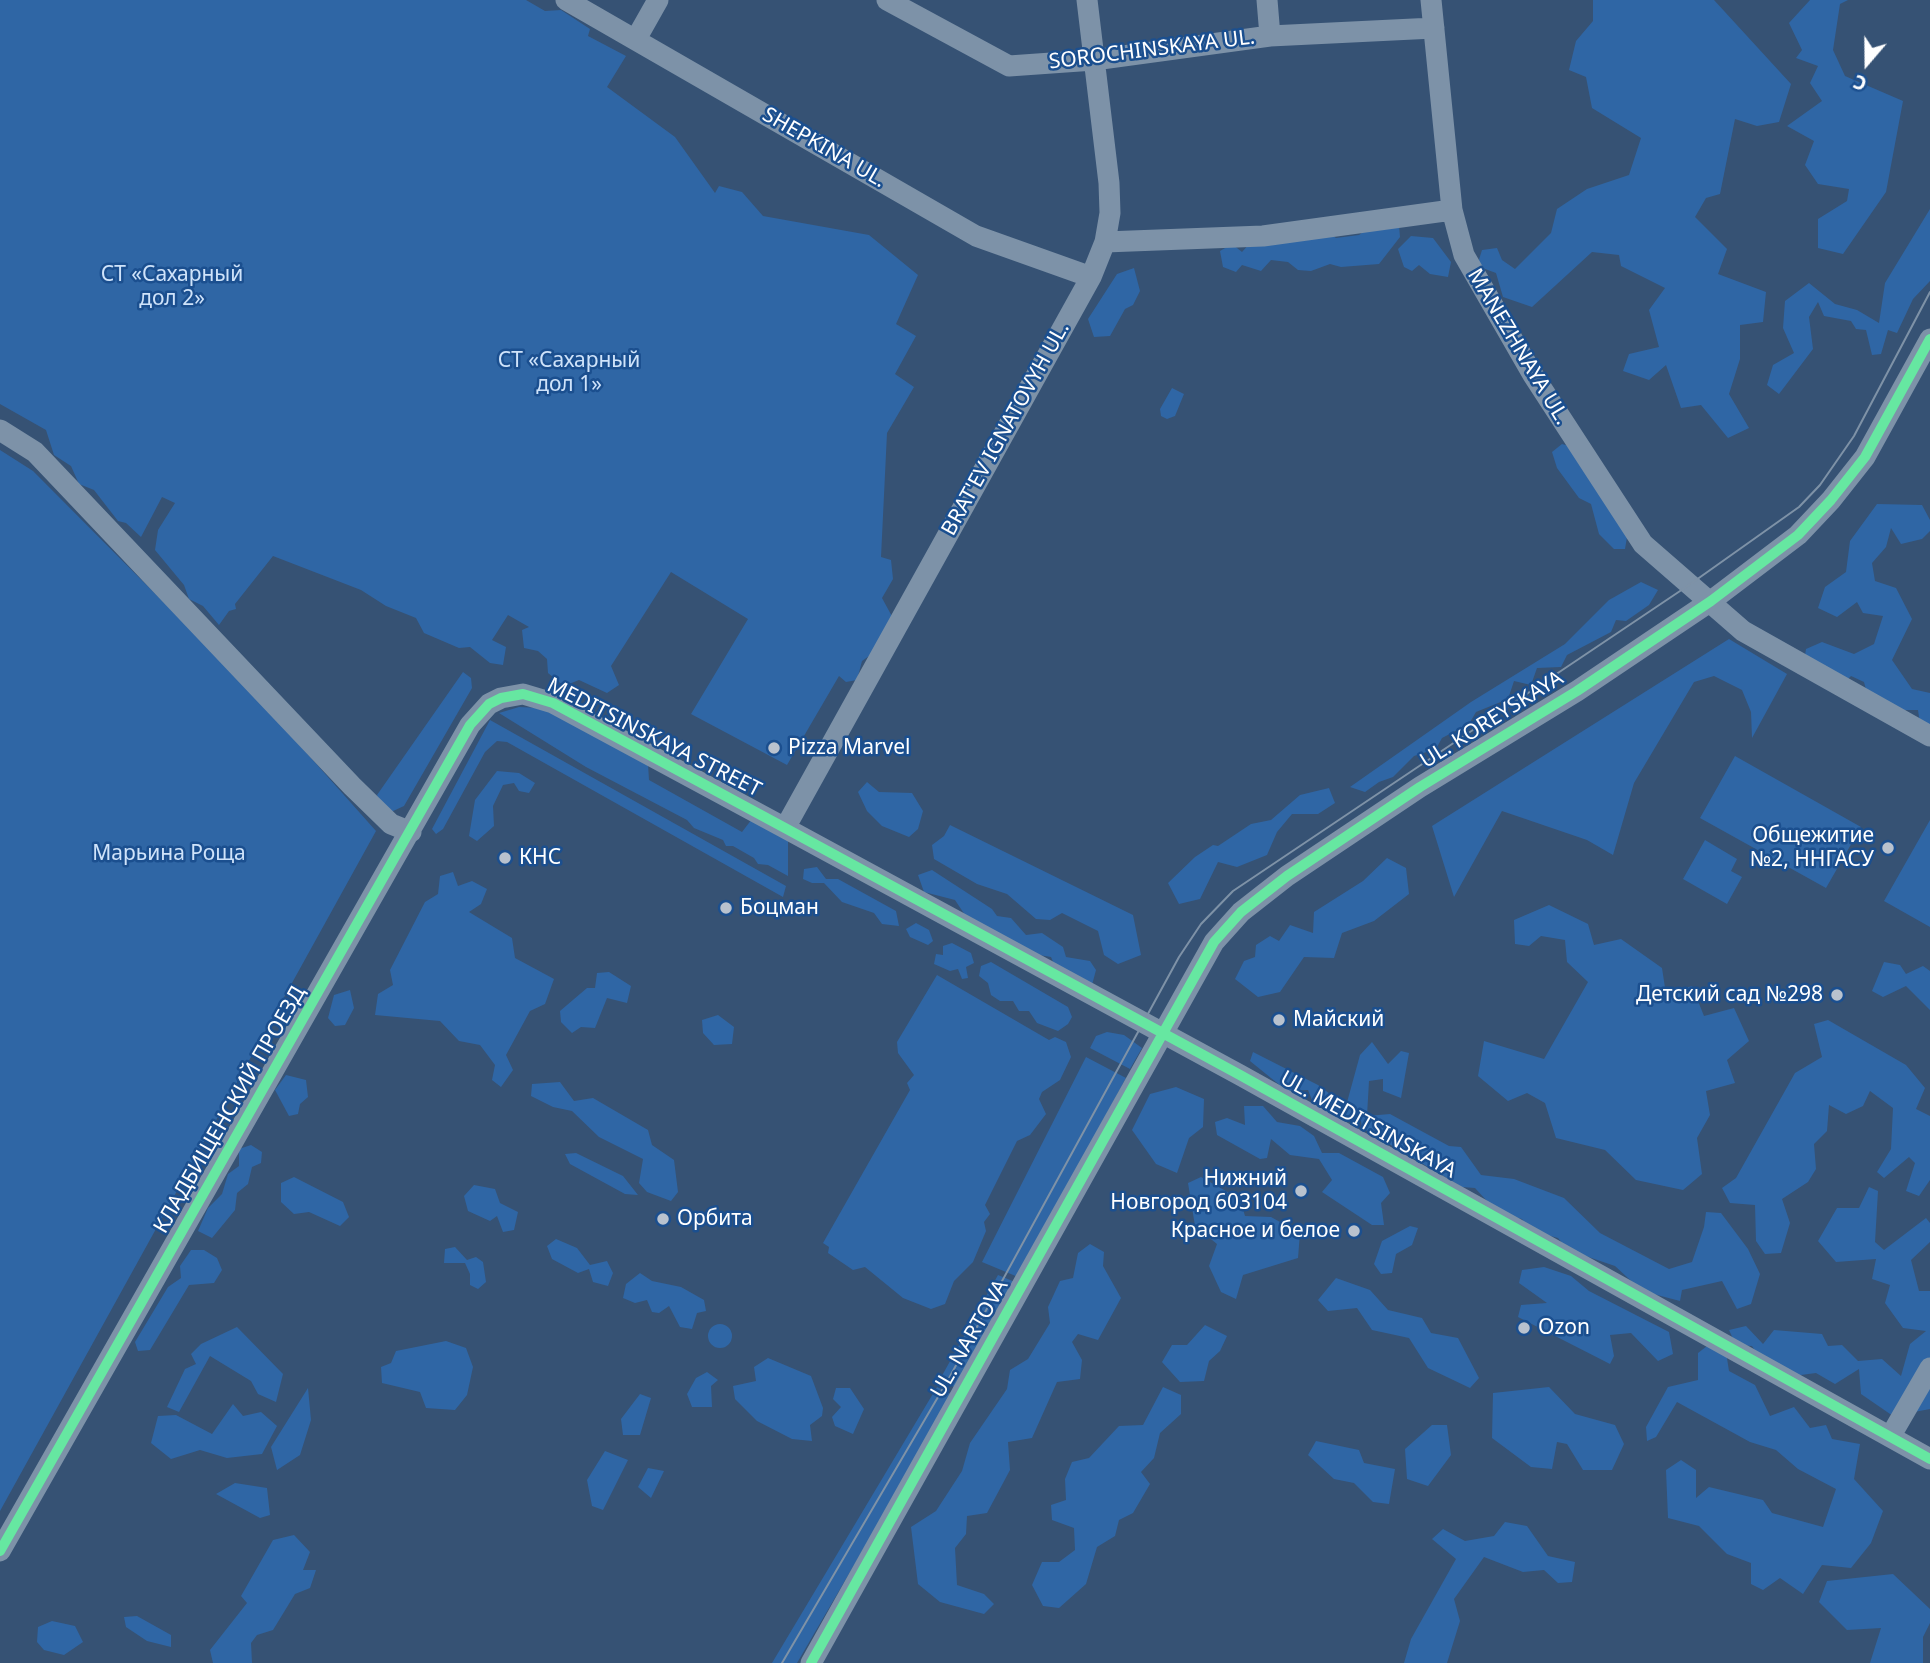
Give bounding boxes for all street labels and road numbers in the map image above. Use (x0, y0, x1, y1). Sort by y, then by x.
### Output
street label: SOROCHINSKAYA UL. (1047, 25, 1257, 75)
street label: SHEPKINA UL. (758, 102, 890, 194)
street label: MANEZHNAYA UL. (1462, 265, 1574, 429)
street label: BRAT'EV IGNATOVYH UL. (937, 318, 1075, 540)
street label: UL. KOREYSKAYA (1416, 666, 1568, 774)
street label: MEDITSINSKAYA STREET (543, 673, 765, 803)
street label: КЛАДБИЩЕНСКИЙ ПРОЕЗД (149, 982, 311, 1238)
street label: UL. MEDITSINSKAYA (1275, 1066, 1461, 1184)
street label: UL. NARTOVA (926, 1275, 1014, 1403)

